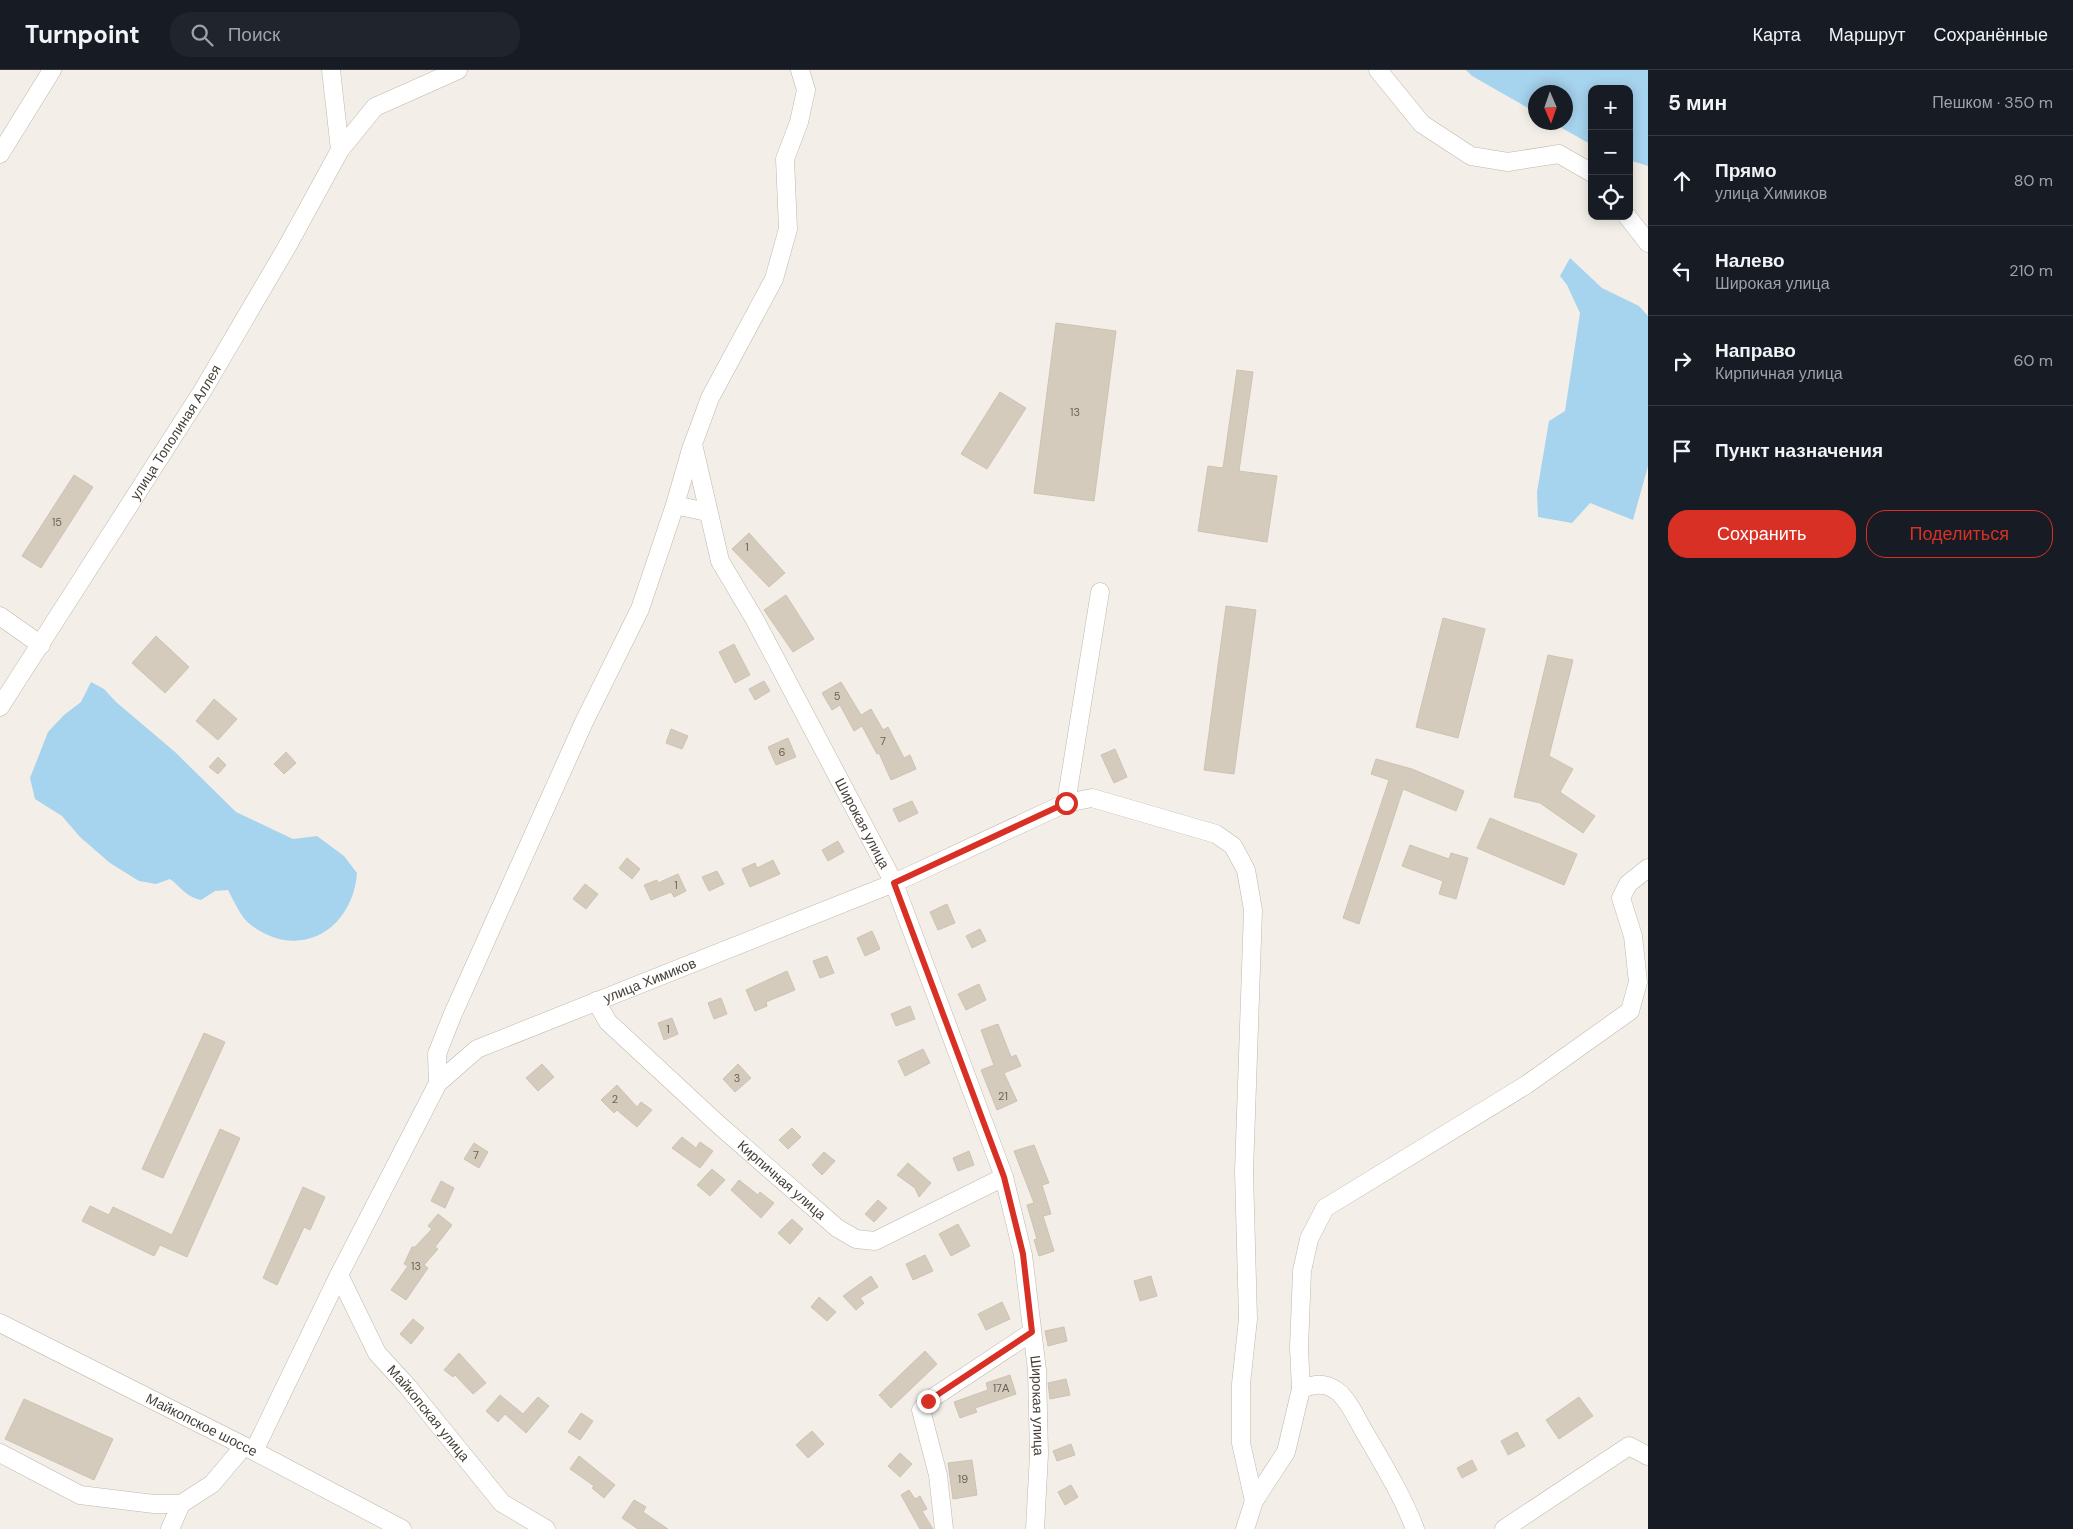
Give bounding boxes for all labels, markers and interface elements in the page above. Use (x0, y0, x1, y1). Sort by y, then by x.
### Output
search box (170, 12, 520, 57)
text: Turnpoint (25, 19, 140, 50)
icon: search (188, 21, 216, 49)
text: Поиск (228, 22, 280, 47)
text: Карта (1753, 23, 1801, 47)
text: Маршрут (1829, 23, 1905, 47)
text: Сохранённые (1933, 23, 2048, 47)
north arrow (1528, 85, 1573, 130)
map controls (1588, 85, 1633, 220)
button: + (1588, 85, 1633, 130)
text: 5 мин (1668, 89, 1727, 117)
text: Пешком · 350 m (1932, 92, 2053, 113)
button: − (1588, 130, 1633, 175)
text: Прямо (1715, 158, 1777, 183)
icon: ahead (1668, 167, 1696, 195)
text: 80 m (2014, 170, 2053, 191)
button: locate (1588, 175, 1633, 220)
text: улица Химиков (1715, 183, 1827, 204)
text: Налево (1715, 248, 1785, 273)
icon: left (1668, 257, 1696, 285)
text: 210 m (2009, 260, 2053, 281)
text: Широкая улица (1715, 273, 1830, 294)
text: Направо (1715, 338, 1796, 363)
icon: right (1668, 347, 1696, 375)
text: 60 m (2013, 350, 2053, 371)
street label: улица Тополиная Аллея (126, 361, 225, 503)
text: Кирпичная улица (1715, 363, 1843, 384)
house number: 13 (1070, 405, 1080, 419)
icon: arrive (1668, 437, 1696, 465)
text: Пункт назначения (1715, 438, 1883, 463)
button: Сохранить (1668, 510, 1856, 558)
button: Поделиться (1866, 510, 2053, 558)
house number: 15 (52, 515, 62, 529)
house number: 1 (745, 540, 749, 554)
house number: 5 (834, 689, 841, 703)
house number: 7 (880, 734, 886, 748)
house number: 6 (779, 745, 786, 759)
street label: Широкая улица (831, 775, 894, 872)
route start (1055, 792, 1078, 815)
house number: 1 (674, 878, 678, 892)
street label: улица Химиков (601, 954, 699, 1007)
house number: 1 (666, 1022, 670, 1036)
house number: 3 (734, 1071, 740, 1085)
house number: 21 (998, 1089, 1008, 1103)
house number: 2 (612, 1092, 618, 1106)
street label: Кирпичная улица (734, 1136, 830, 1224)
house number: 7 (473, 1148, 479, 1162)
house number: 13 (411, 1259, 421, 1273)
street label: Широкая улица (1026, 1354, 1048, 1456)
street label: Майкопская улица (383, 1361, 474, 1465)
house number: 17А (993, 1381, 1010, 1395)
street label: Майкопское шоссе (143, 1389, 261, 1460)
route end (917, 1390, 940, 1413)
house number: 19 (958, 1472, 968, 1486)

